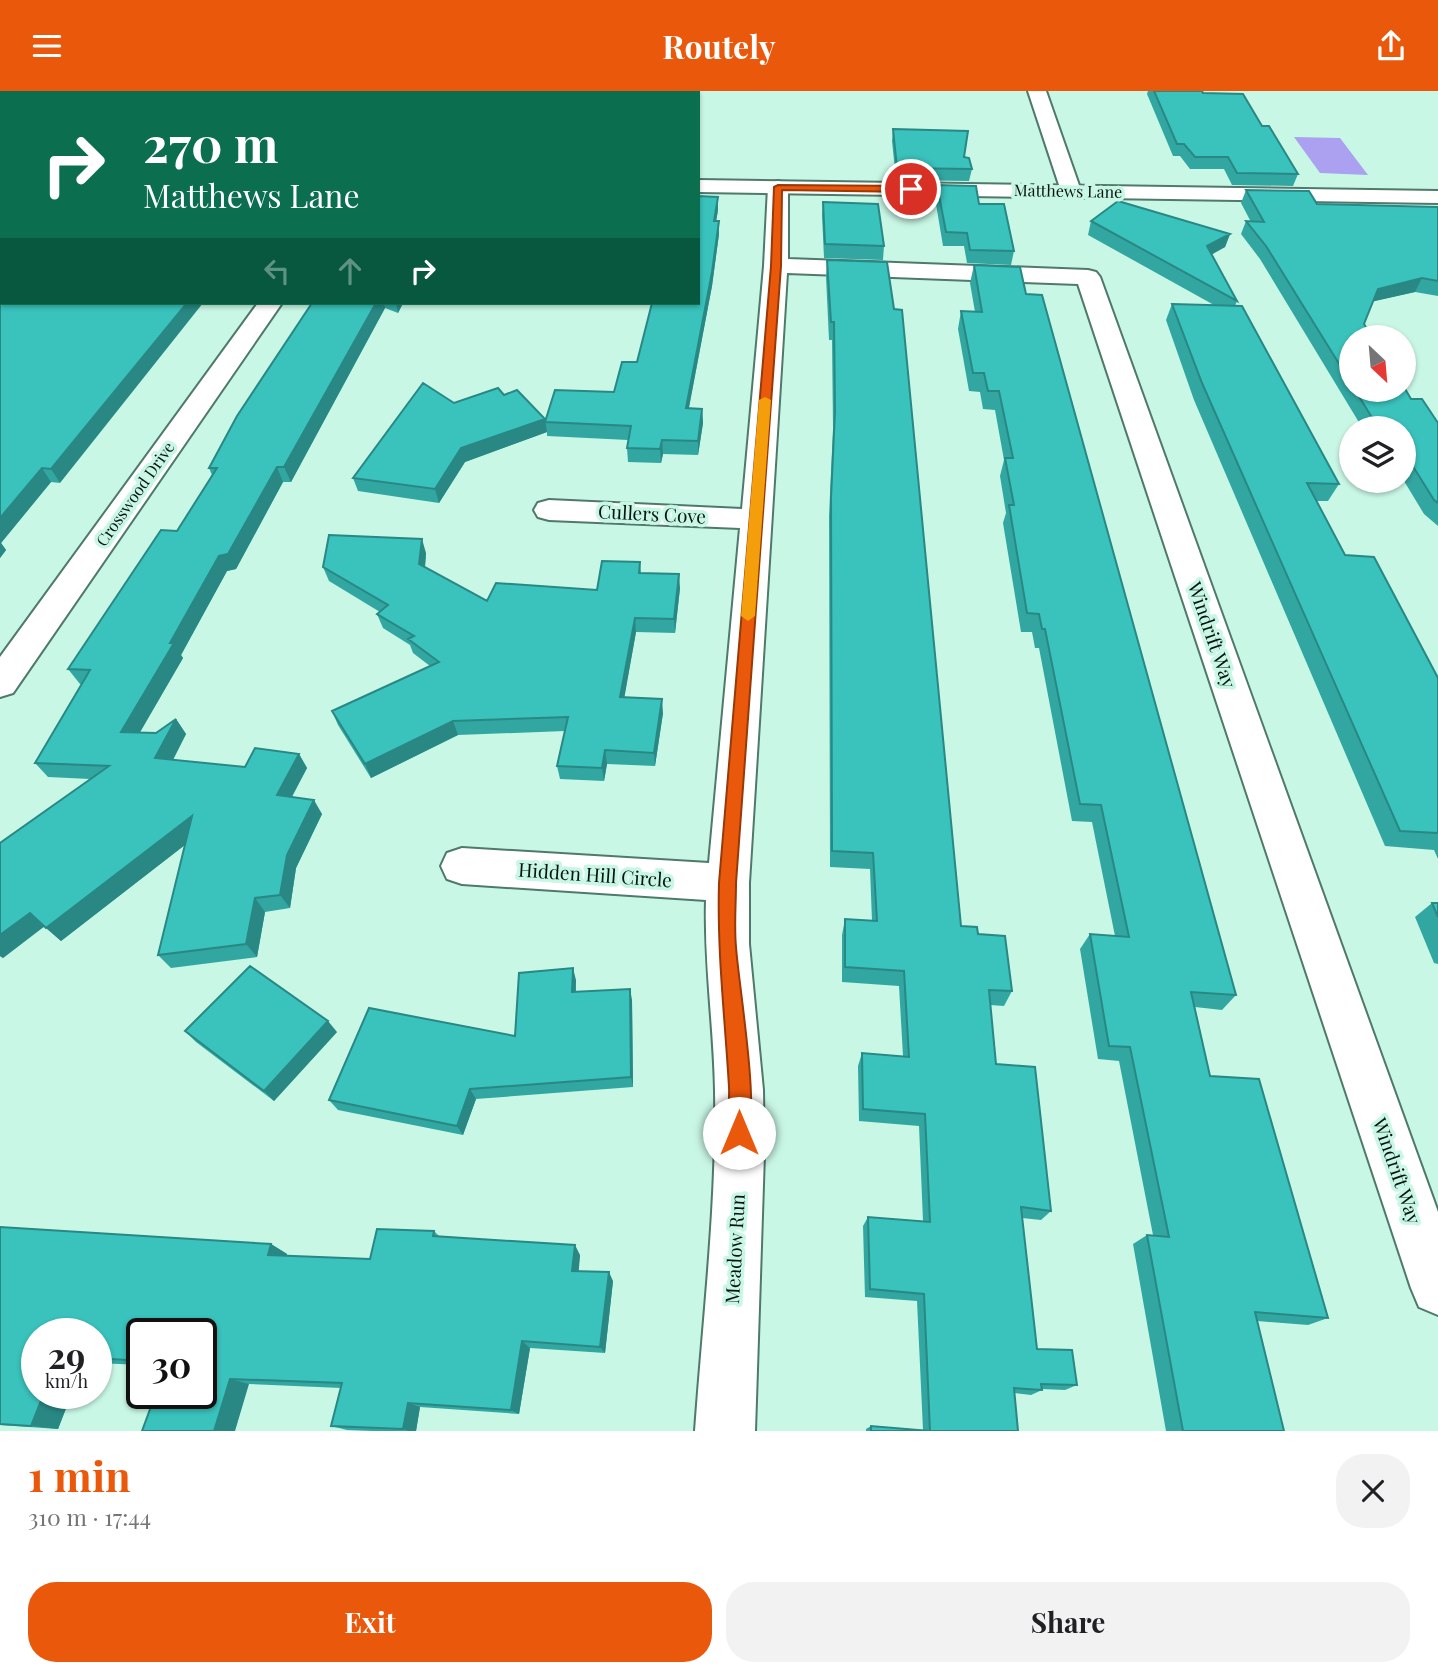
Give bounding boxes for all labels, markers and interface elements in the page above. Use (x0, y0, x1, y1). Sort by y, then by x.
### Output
text: Routely (662, 24, 776, 67)
icon: menu (28, 27, 66, 65)
icon: share (1372, 27, 1410, 65)
text: 270 m (143, 110, 278, 175)
icon: right (28, 119, 119, 210)
pin (881, 159, 941, 219)
icon: arrive (892, 170, 930, 208)
text: Matthews Lane (143, 173, 360, 216)
street label: Matthews Lane (1014, 179, 1122, 202)
icon: left (258, 252, 296, 290)
icon: ahead (331, 252, 369, 290)
icon: right (404, 252, 442, 290)
north arrow (1339, 325, 1416, 403)
map controls (1339, 325, 1416, 493)
button: layers (1339, 416, 1416, 493)
street label: Crosswood Drive (91, 437, 178, 550)
street label: Cullers Cove (597, 497, 707, 529)
street label: Windrift Way (1182, 577, 1243, 692)
street label: Hidden Hill Circle (517, 856, 673, 892)
position arrow (702, 1096, 776, 1170)
street label: Windrift Way (1367, 1113, 1428, 1228)
street label: Meadow Run (718, 1193, 750, 1305)
speed limit sign: 30 (126, 1318, 217, 1409)
text: 29 (48, 1331, 85, 1378)
text: km/h (45, 1369, 88, 1393)
text: 1 min (28, 1447, 131, 1503)
button: close (1336, 1454, 1410, 1528)
text: 310 m · 17:44 (28, 1501, 151, 1532)
button: Exit (28, 1582, 712, 1662)
button: Share (726, 1582, 1410, 1662)

